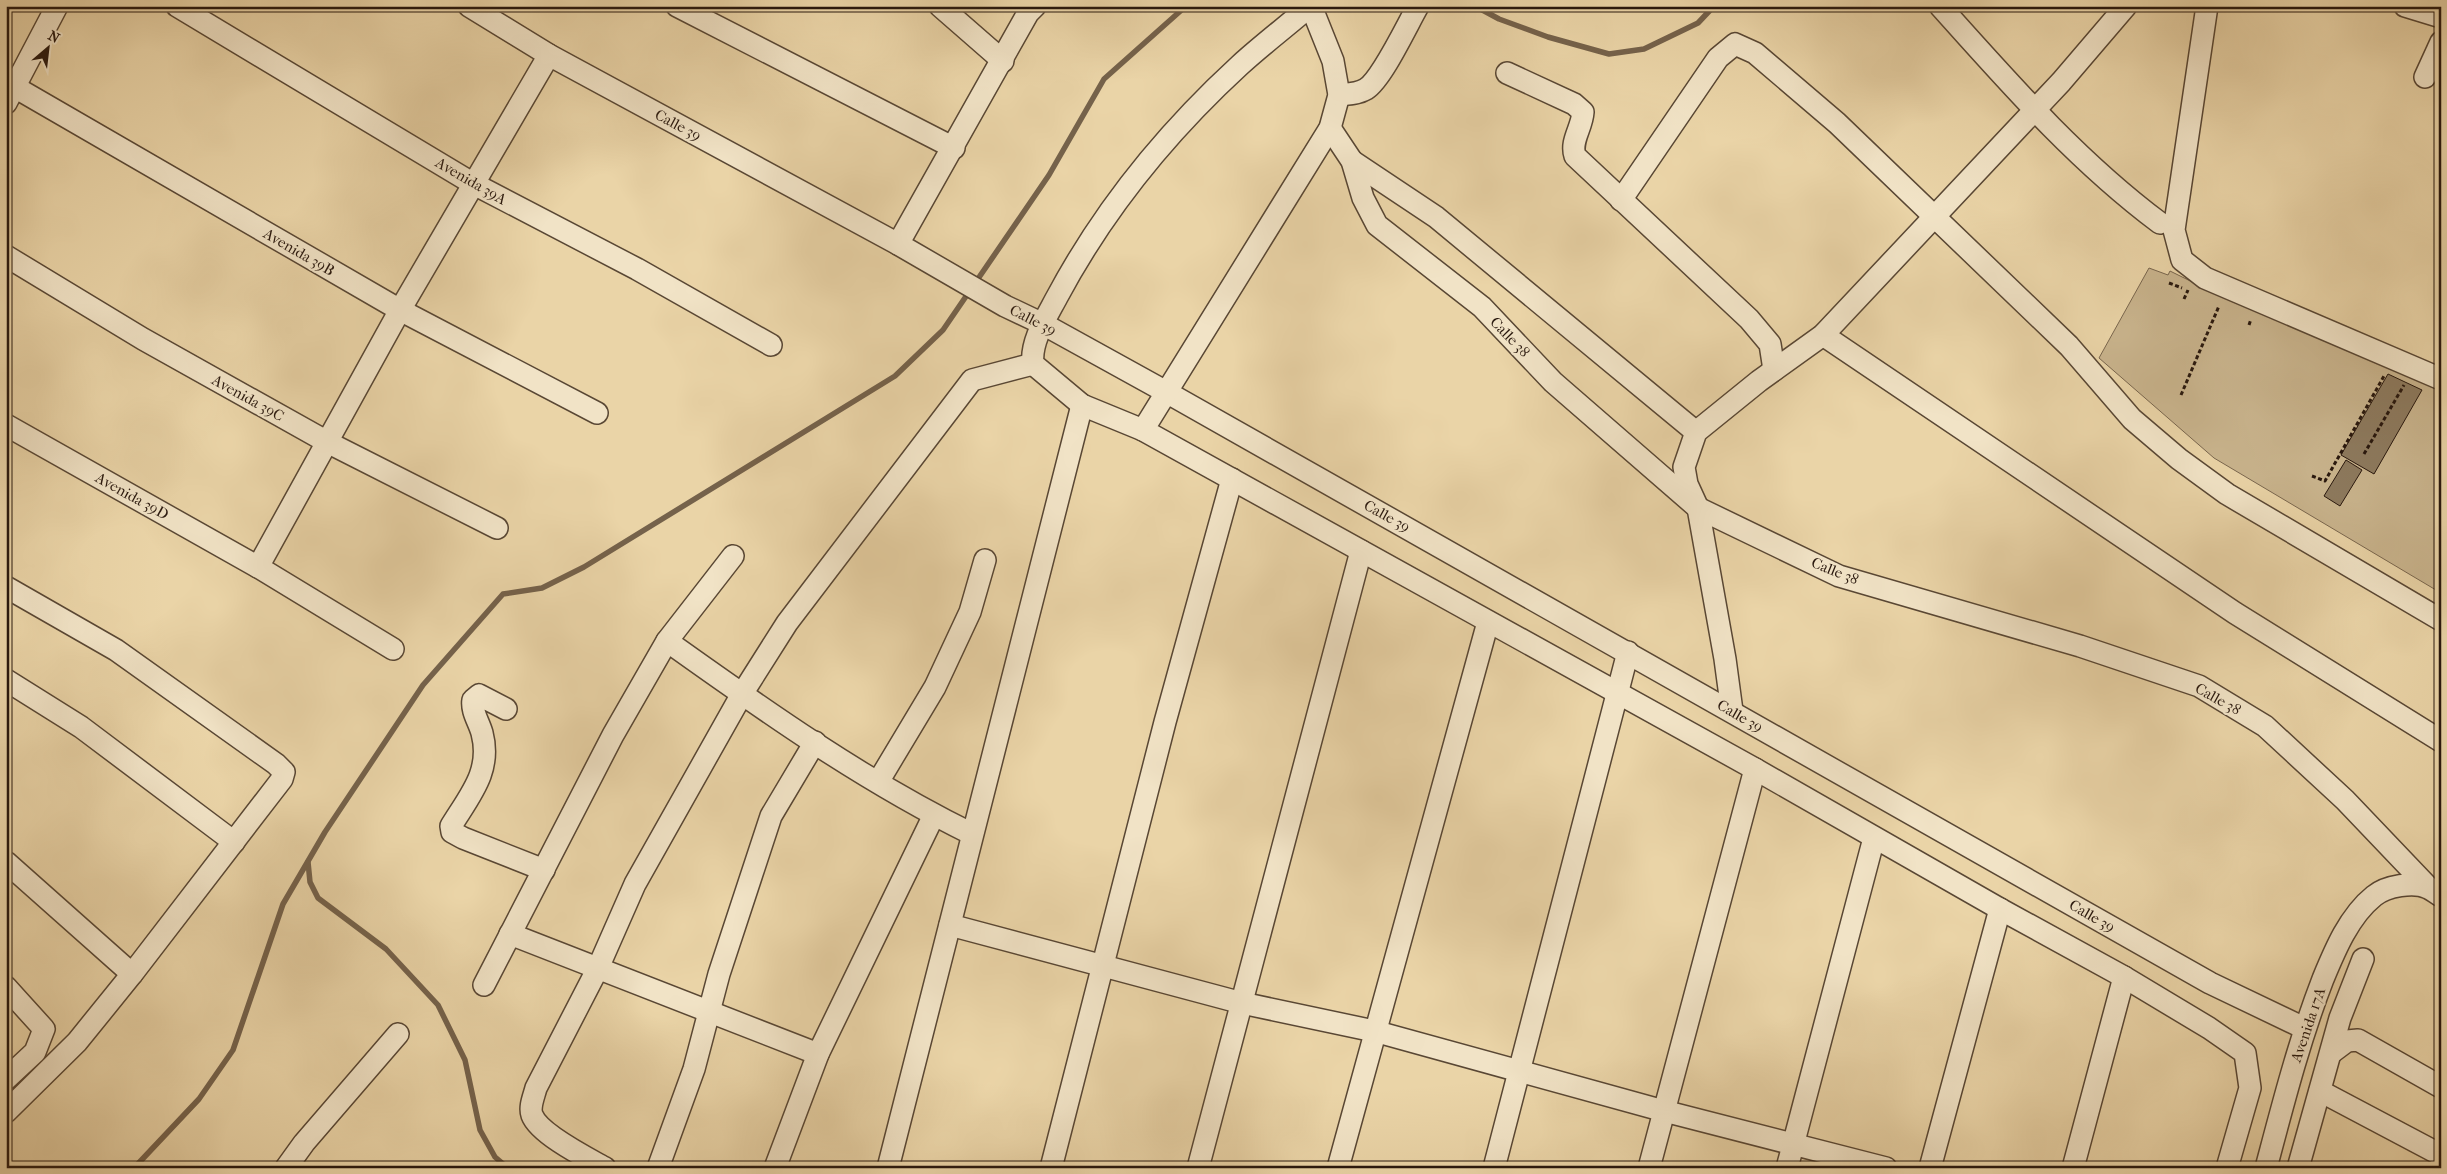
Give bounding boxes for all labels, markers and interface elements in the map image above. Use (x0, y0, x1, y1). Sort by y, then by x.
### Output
north arrow (22, 22, 72, 72)
text: N (45, 27, 63, 47)
street label: Calle 39 (652, 105, 704, 145)
street label: Avenida 39A (431, 153, 510, 209)
street label: Avenida 39B (259, 224, 338, 280)
street label: Calle 39 (1007, 301, 1059, 339)
street label: Calle 38 (1486, 313, 1534, 361)
street label: Avenida 39C (208, 370, 287, 425)
street label: Avenida 39D (91, 468, 172, 523)
street label: Calle 39 (1361, 496, 1413, 536)
street label: Calle 38 (1809, 553, 1861, 589)
street label: Calle 38 (2192, 679, 2244, 719)
street label: Calle 39 (1714, 696, 1766, 736)
street label: Calle 39 (2066, 896, 2118, 936)
street label: Avenida 17A (2287, 985, 2329, 1066)

